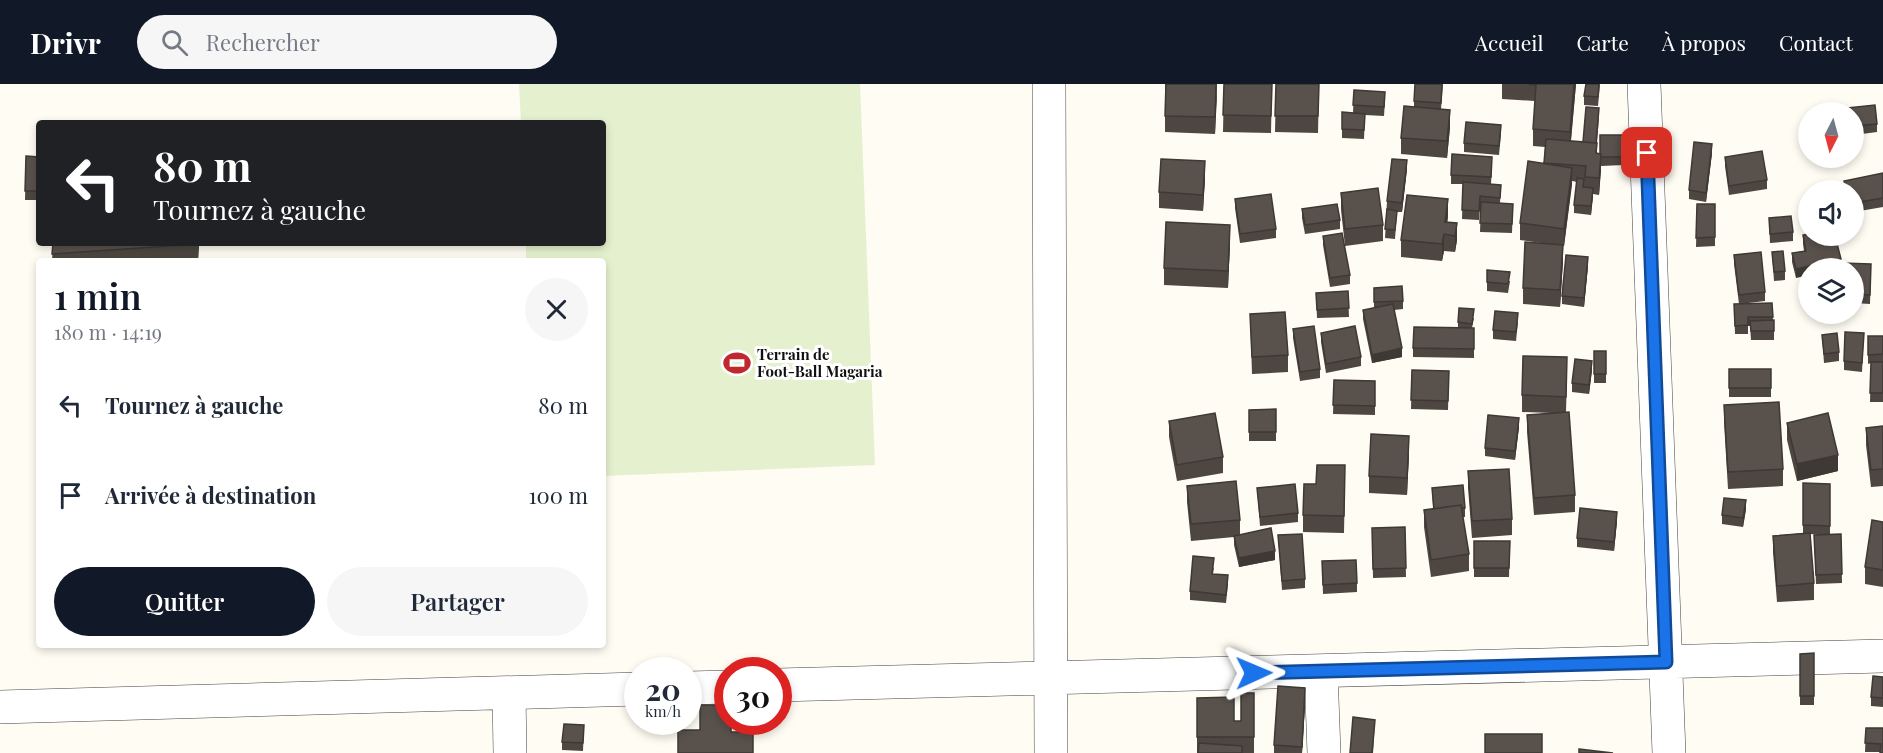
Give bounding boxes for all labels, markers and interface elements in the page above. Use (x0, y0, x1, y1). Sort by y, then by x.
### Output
search box (137, 15, 557, 69)
text: Drivr (30, 24, 101, 61)
icon: search (158, 26, 191, 59)
text: Rechercher (206, 27, 320, 57)
text: Accueil (1475, 28, 1543, 56)
text: Carte (1576, 28, 1629, 56)
text: À propos (1662, 28, 1746, 56)
text: Contact (1779, 28, 1853, 56)
north arrow (1798, 102, 1864, 168)
map controls (1798, 102, 1864, 324)
pin (1621, 127, 1672, 178)
icon: arrive (1630, 136, 1663, 169)
text: 80 m (153, 137, 251, 193)
icon: left (54, 144, 132, 222)
button: sound (1798, 180, 1864, 246)
text: Tournez à gauche (153, 191, 366, 227)
button: layers (1798, 258, 1864, 324)
text: 1 min (54, 271, 142, 319)
button: close (525, 278, 588, 341)
text: 180 m · 14:19 (54, 318, 162, 345)
place label: Terrain de Foot-Ball Magaria (757, 344, 883, 381)
sports icon: Terrain de Foot-Ball Magaria (722, 348, 752, 378)
icon: left (54, 389, 87, 422)
text: Tournez à gauche (105, 390, 283, 420)
text: 80 m (538, 390, 588, 420)
icon: arrive (54, 479, 87, 512)
text: Arrivée à destination (105, 480, 316, 510)
text: 100 m (528, 480, 588, 510)
button: Quitter (54, 567, 315, 636)
button: Partager (327, 567, 588, 636)
position arrow (1222, 641, 1286, 705)
speed limit sign: 30 (714, 657, 792, 735)
text: 20 (645, 669, 681, 709)
text: km/h (645, 701, 681, 721)

